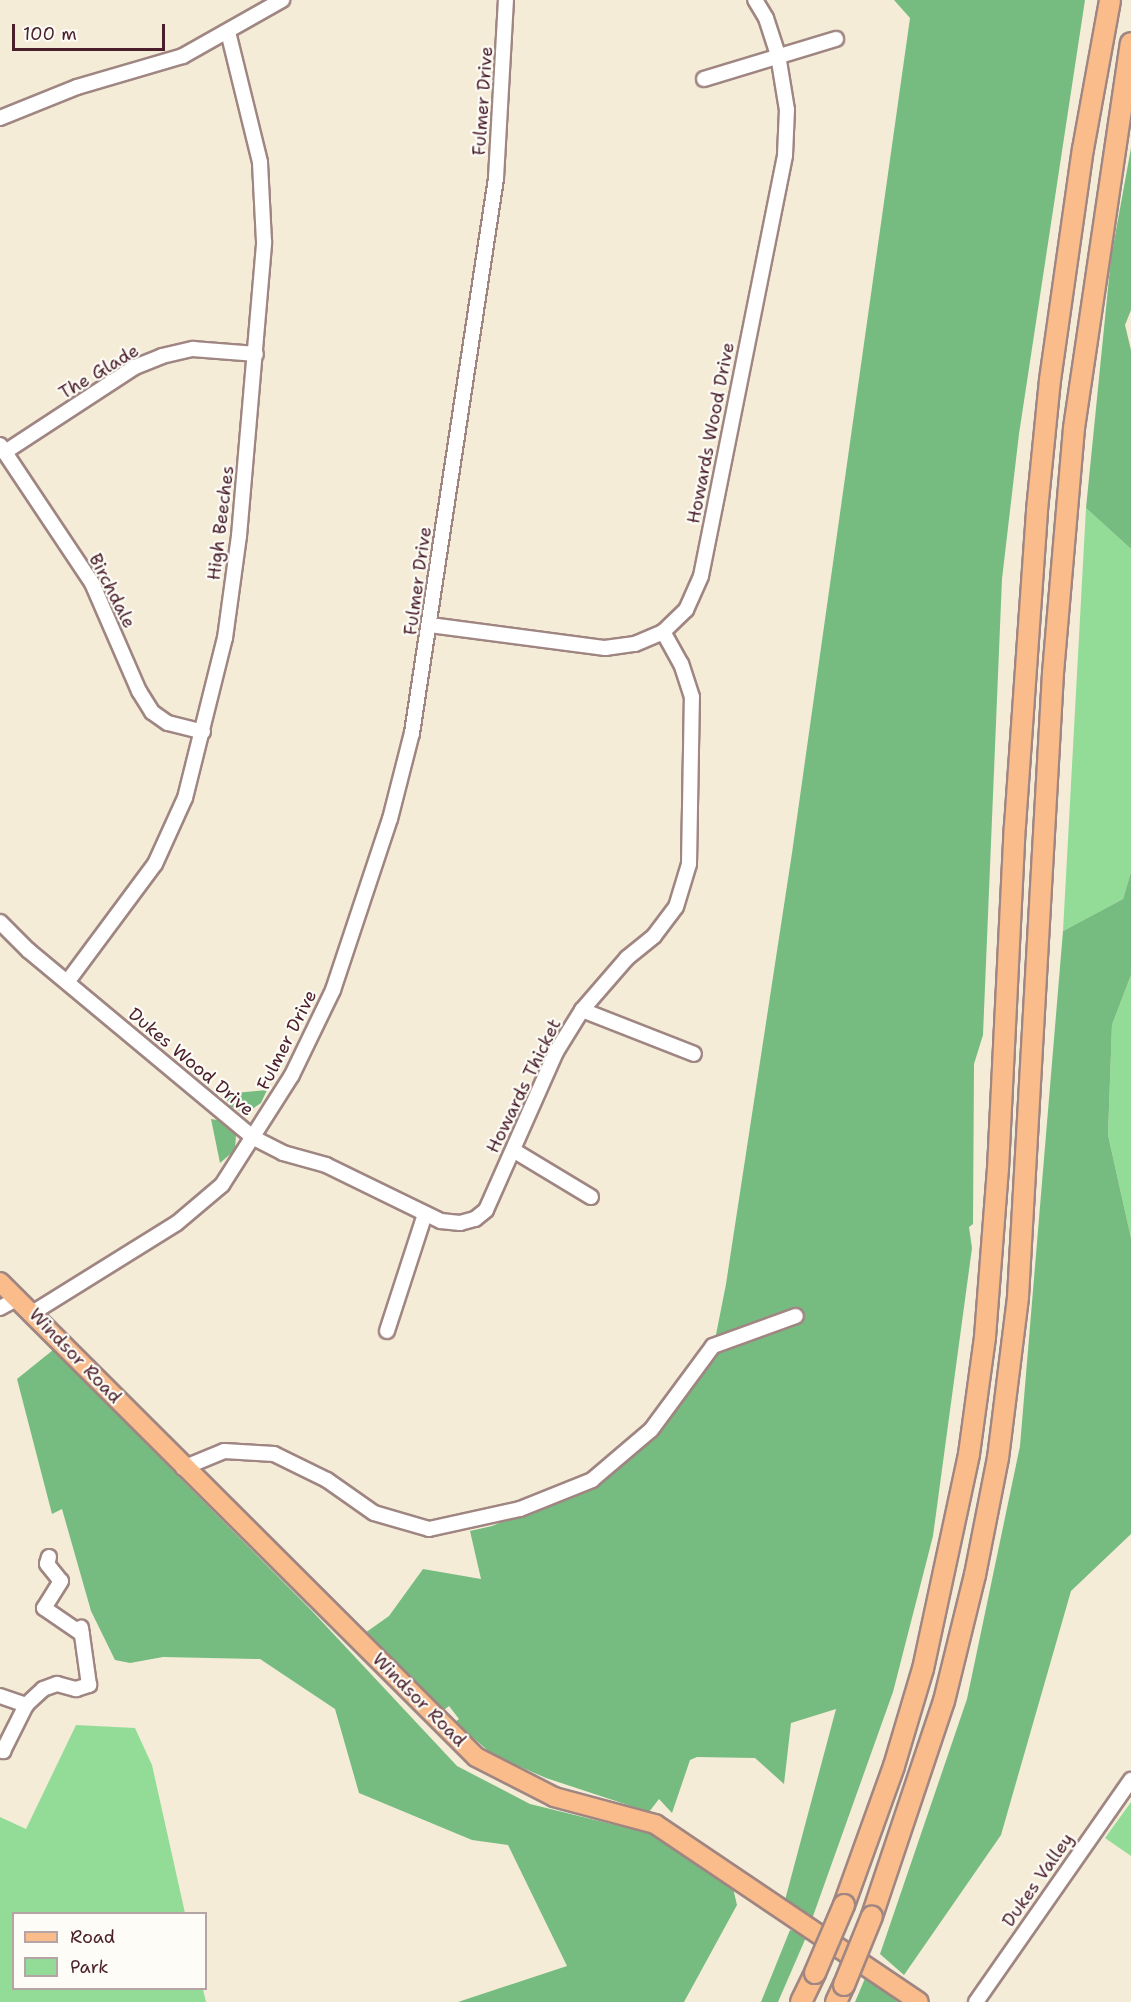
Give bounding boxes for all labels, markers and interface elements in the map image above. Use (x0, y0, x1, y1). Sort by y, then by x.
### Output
scale bar (15, 12, 168, 50)
text: 100 m (23, 22, 77, 46)
street label: Fulmer Drive (468, 46, 498, 156)
street label: The Glade (55, 340, 143, 404)
street label: Howards Wood Drive (683, 341, 739, 525)
street label: High Beeches (203, 464, 239, 582)
street label: Fulmer Drive (400, 525, 436, 637)
street label: Birchdale (84, 550, 140, 632)
street label: Fulmer Drive (253, 986, 321, 1094)
street label: Dukes Wood Drive (124, 1003, 258, 1121)
street label: Howards Thicket (482, 1015, 566, 1157)
street label: Windsor Road (24, 1304, 126, 1408)
street label: Windsor Road (368, 1649, 470, 1751)
street label: Dukes Valley (998, 1829, 1078, 1931)
legend (12, 1912, 207, 1990)
text: Road (70, 1925, 115, 1949)
text: Park (70, 1955, 109, 1979)

